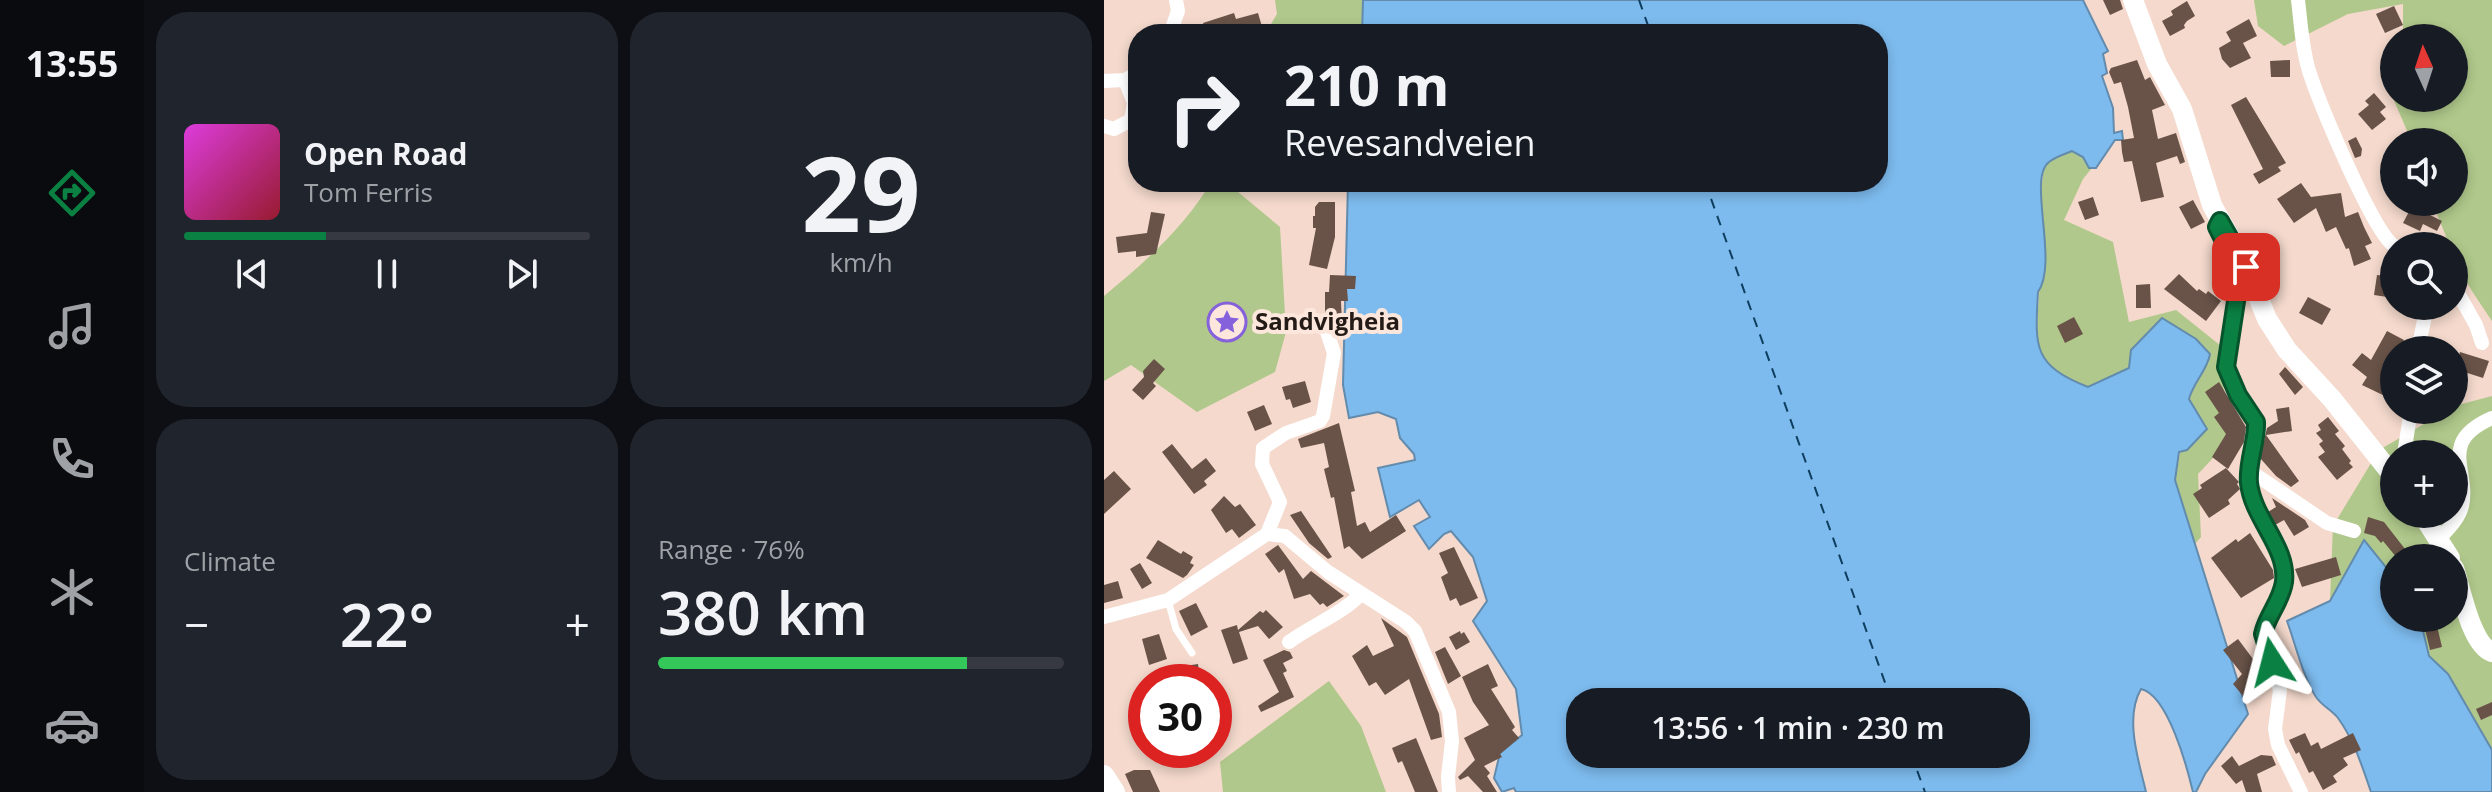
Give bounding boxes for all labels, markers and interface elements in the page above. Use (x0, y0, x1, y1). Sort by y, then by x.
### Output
north arrow (2380, 24, 2468, 112)
map controls (2380, 24, 2468, 632)
text: 13:55 (26, 39, 118, 88)
text: 210 m (1284, 46, 1450, 122)
icon: right (1152, 56, 1256, 160)
text: Revesandveien (1284, 118, 1535, 167)
text: 29 (802, 121, 920, 262)
button: sound (2380, 128, 2468, 216)
text: Open Road (304, 133, 468, 174)
icon: directions (44, 165, 100, 221)
text: Tom Ferris (304, 174, 433, 210)
button: search (2380, 232, 2468, 320)
pin (2212, 233, 2280, 301)
text: km/h (829, 244, 893, 280)
icon: arrive (2224, 245, 2268, 289)
icon: previous (230, 252, 274, 296)
icon: pause (365, 252, 409, 296)
icon: next (500, 252, 544, 296)
icon: music (44, 298, 100, 354)
place icon: Sandvigheia (1206, 301, 1248, 343)
place label: Sandvigheia (1255, 304, 1400, 337)
button: layers (2380, 336, 2468, 424)
icon: phone (44, 431, 100, 487)
button: + (2380, 440, 2468, 528)
text: Range · 76% (658, 531, 805, 567)
text: Climate (184, 543, 276, 579)
button: − (2380, 544, 2468, 632)
icon: climate (44, 564, 100, 620)
text: 380 km (658, 571, 868, 653)
text: 22° (340, 583, 434, 665)
text: − (184, 594, 209, 654)
text: + (565, 594, 590, 654)
position arrow (2230, 620, 2314, 704)
speed limit sign: 30 (1128, 664, 1232, 768)
icon: car (44, 697, 100, 753)
text: 13:56 · 1 min · 230 m (1651, 707, 1945, 748)

